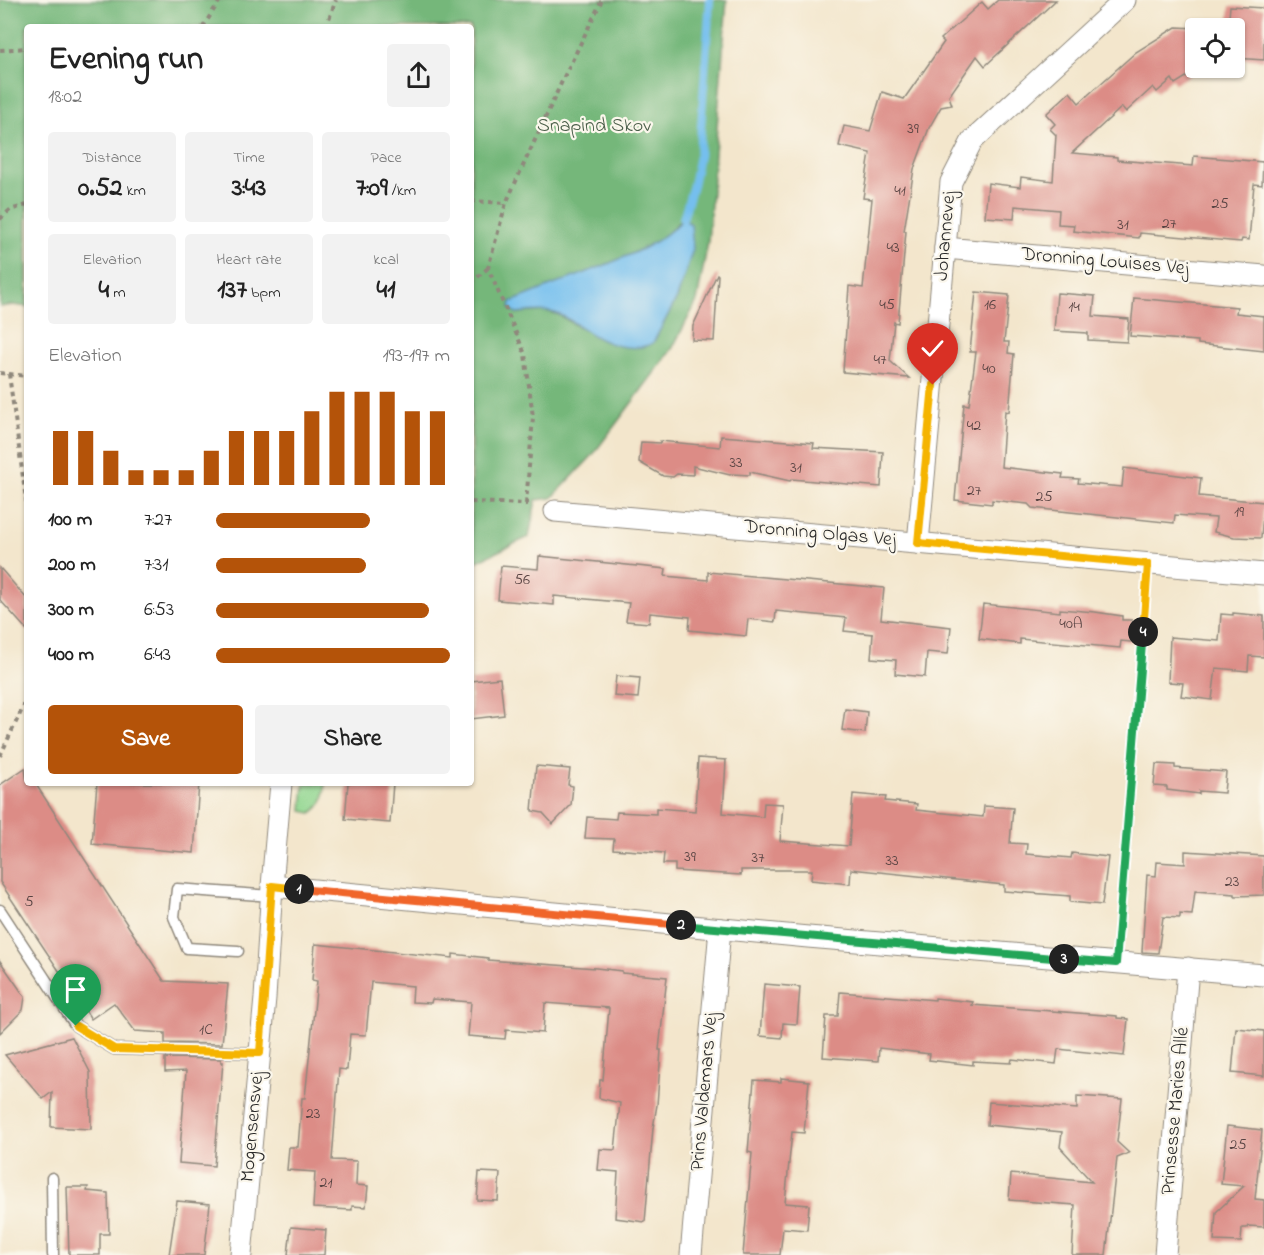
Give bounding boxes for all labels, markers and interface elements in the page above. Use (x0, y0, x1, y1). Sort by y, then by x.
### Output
map controls (1185, 18, 1245, 78)
button: locate (1185, 18, 1245, 78)
text: Evening run (48, 36, 203, 84)
button: share (387, 44, 450, 107)
text: 18:02 (48, 83, 82, 112)
park label: Snapind Skov (537, 112, 651, 141)
house number: 39 (907, 117, 919, 141)
text: Distance (83, 146, 141, 170)
text: Time (233, 146, 265, 170)
text: Pace (370, 146, 402, 170)
text: 0.52 (78, 170, 122, 208)
text: 3:43 (232, 170, 266, 208)
text: 7:09 (356, 170, 388, 208)
text: km (122, 179, 146, 203)
text: /km (388, 179, 416, 203)
house number: 41 (894, 179, 906, 203)
street label: Johannevej (928, 189, 964, 282)
house number: 25 (1211, 192, 1229, 216)
house number: 27 (1162, 212, 1177, 236)
house number: 31 (1117, 213, 1129, 237)
house number: 43 (886, 236, 900, 260)
street label: Dronning Louises Vej (1019, 240, 1191, 285)
text: Elevation (83, 248, 141, 272)
text: Heart rate (216, 248, 282, 272)
text: kcal (373, 248, 399, 272)
text: 4 (98, 272, 109, 310)
text: 137 (217, 272, 247, 310)
text: 41 (377, 272, 395, 310)
text: m (109, 281, 126, 305)
text: bpm (247, 281, 281, 305)
house number: 45 (879, 293, 895, 317)
house number: 16 (984, 293, 996, 317)
house number: 14 (1068, 295, 1080, 319)
pin (907, 323, 958, 385)
icon: check (916, 332, 949, 365)
text: Elevation (48, 342, 122, 371)
text: 193–197 m (382, 342, 450, 371)
house number: 47 (873, 348, 887, 372)
house number: 40 (982, 357, 996, 381)
house number: 42 (967, 414, 981, 438)
house number: 33 (729, 451, 743, 475)
house number: 31 (790, 456, 802, 480)
house number: 27 (967, 479, 982, 503)
house number: 25 (1035, 485, 1053, 509)
house number: 19 (1234, 500, 1244, 524)
text: 100 m (48, 506, 92, 535)
text: 7:27 (144, 506, 172, 535)
street label: Dronning Olgas Vej (742, 513, 898, 556)
text: 200 m (48, 551, 96, 580)
text: 7:31 (144, 551, 169, 580)
house number: 56 (514, 568, 530, 592)
text: 300 m (48, 596, 94, 625)
text: 6:53 (144, 596, 174, 625)
house number: 40A (1059, 612, 1083, 636)
pin: 4 (1128, 617, 1158, 647)
text: 4 (1140, 620, 1146, 644)
text: 400 m (48, 641, 94, 670)
text: 6:43 (144, 641, 171, 670)
button: Save (48, 705, 243, 774)
button: Share (255, 705, 450, 774)
house number: 39 (684, 845, 696, 869)
house number: 37 (751, 846, 765, 870)
house number: 33 (885, 849, 899, 873)
house number: 23 (1225, 870, 1239, 894)
pin: 1 (284, 874, 314, 904)
text: 1 (296, 877, 302, 901)
house number: 5 (24, 890, 34, 914)
pin: 2 (666, 910, 696, 940)
text: 2 (677, 913, 685, 937)
pin: 3 (1049, 944, 1079, 974)
text: 3 (1061, 947, 1067, 971)
pin (50, 964, 101, 1026)
icon: arrive (59, 973, 92, 1006)
street label: Prins Valdemars Vej (684, 1011, 726, 1172)
house number: 1C (199, 1018, 213, 1042)
street label: Prinsesse Maries Allé (1154, 1026, 1198, 1196)
street label: Mogensensvej (234, 1070, 273, 1184)
house number: 23 (306, 1102, 320, 1126)
house number: 25 (1229, 1133, 1247, 1157)
house number: 21 (319, 1171, 333, 1195)

